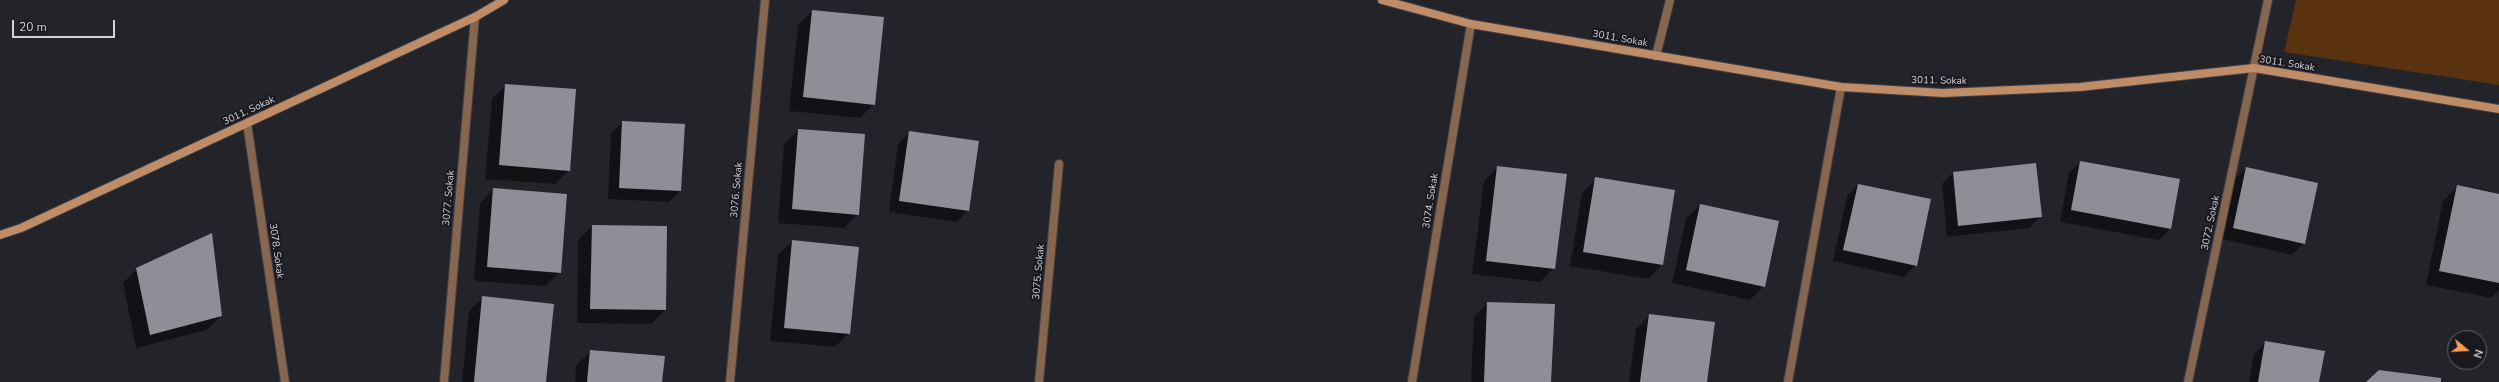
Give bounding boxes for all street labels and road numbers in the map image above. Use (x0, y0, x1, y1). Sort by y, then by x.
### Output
street label: 3011. Sokak (1591, 28, 1649, 50)
street label: 3011. Sokak (2258, 54, 2316, 74)
street label: 3011. Sokak (1911, 75, 1967, 87)
street label: 3011. Sokak (221, 94, 277, 128)
street label: 3076. Sokak (729, 162, 745, 218)
street label: 3077. Sokak (441, 170, 457, 226)
street label: 3074. Sokak (1421, 172, 1441, 230)
street label: 3072. Sokak (2199, 194, 2223, 252)
street label: 3078. Sokak (266, 223, 286, 279)
street label: 3075. Sokak (1031, 244, 1047, 300)

